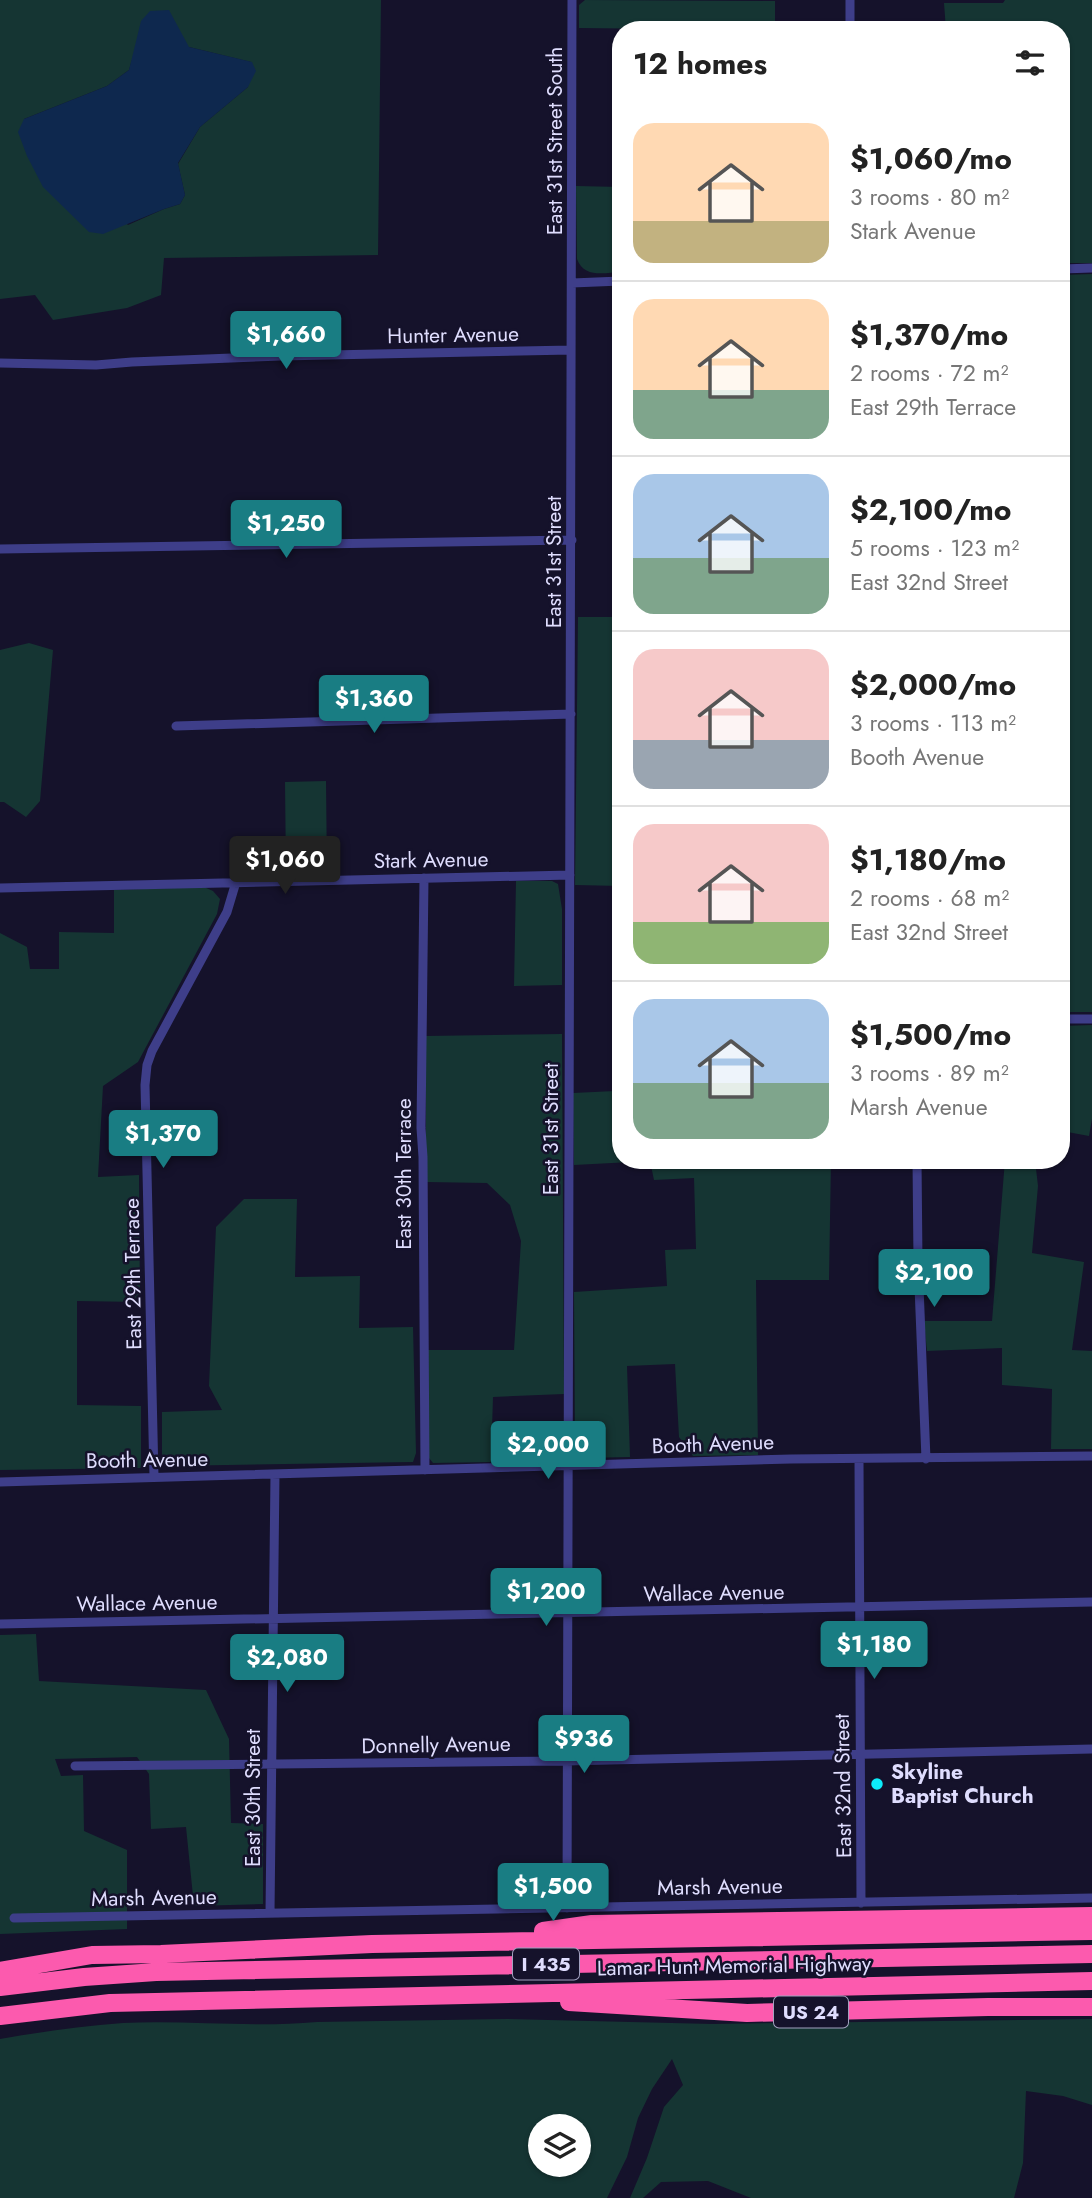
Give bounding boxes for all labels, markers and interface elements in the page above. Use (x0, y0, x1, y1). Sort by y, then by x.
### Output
text: 12 homes (633, 42, 767, 85)
icon: filters (1011, 44, 1049, 82)
street label: East 31st Street South (540, 47, 570, 235)
text: $1,060/mo (850, 137, 1012, 180)
icon: home (689, 151, 773, 235)
text: 3 rooms · 80 m² (850, 180, 1009, 214)
text: Stark Avenue (850, 214, 976, 248)
pin: $1,660 (229, 312, 343, 371)
text: $1,370/mo (850, 313, 1008, 356)
text: $1,660 (246, 317, 326, 351)
street label: Hunter Avenue (387, 319, 519, 351)
icon: home (689, 327, 773, 411)
text: 2 rooms · 72 m² (850, 356, 1009, 390)
text: East 29th Terrace (850, 390, 1016, 424)
text: $2,100/mo (850, 488, 1012, 531)
street label: East 31st Street (539, 496, 569, 628)
pin: $1,250 (229, 500, 343, 560)
icon: home (689, 502, 773, 586)
text: $1,250 (247, 506, 325, 540)
text: 5 rooms · 123 m² (850, 531, 1019, 565)
text: East 32nd Street (850, 565, 1008, 599)
text: $2,000/mo (850, 663, 1016, 706)
pin: $1,360 (317, 676, 431, 735)
icon: home (689, 677, 773, 761)
text: $1,360 (335, 681, 413, 715)
text: 3 rooms · 113 m² (850, 706, 1016, 740)
text: Booth Avenue (850, 740, 984, 774)
pin: $1,060 (228, 836, 342, 896)
text: $1,180/mo (850, 838, 1006, 881)
text: $1,060 (245, 842, 325, 876)
street label: Stark Avenue (373, 844, 489, 876)
icon: home (689, 852, 773, 936)
text: 2 rooms · 68 m² (850, 881, 1009, 915)
text: East 32nd Street (850, 915, 1008, 949)
text: $1,500/mo (850, 1013, 1011, 1056)
icon: home (689, 1027, 773, 1111)
text: 3 rooms · 89 m² (850, 1056, 1009, 1090)
street label: East 31st Street (536, 1063, 566, 1195)
text: Marsh Avenue (850, 1090, 987, 1124)
street label: East 30th Terrace (389, 1098, 419, 1250)
pin: $1,370 (106, 1110, 220, 1170)
text: $1,370 (125, 1116, 201, 1150)
street label: East 29th Terrace (117, 1198, 149, 1350)
pin: $2,100 (877, 1250, 991, 1309)
text: $2,100 (894, 1255, 974, 1289)
pin: $2,000 (491, 1422, 605, 1481)
text: $2,000 (507, 1427, 589, 1461)
street label: Booth Avenue (651, 1427, 775, 1461)
street label: Booth Avenue (86, 1444, 209, 1476)
pin: $1,200 (489, 1568, 603, 1628)
text: $1,200 (506, 1574, 586, 1608)
street label: Wallace Avenue (643, 1577, 785, 1609)
street label: Wallace Avenue (76, 1587, 218, 1619)
pin: $1,180 (817, 1622, 931, 1681)
text: $1,180 (837, 1627, 911, 1661)
pin: $2,080 (230, 1634, 344, 1694)
text: $2,080 (246, 1640, 328, 1674)
street label: East 32nd Street (827, 1714, 859, 1858)
pin: $936 (543, 1716, 625, 1775)
text: $936 (554, 1721, 614, 1755)
street label: East 30th Street (238, 1729, 268, 1867)
street label: Donnelly Avenue (361, 1729, 511, 1761)
place label: Skyline Baptist Church (891, 1757, 1034, 1811)
marker: Skyline Baptist Church (869, 1776, 885, 1792)
pin: $1,500 (496, 1864, 610, 1923)
text: $1,500 (514, 1869, 592, 1903)
street label: Marsh Avenue (657, 1871, 783, 1903)
street label: Marsh Avenue (91, 1882, 217, 1914)
road number: I 435 (513, 1948, 579, 1980)
street label: Lamar Hunt Memorial Highway (597, 1949, 872, 1983)
road number: US 24 (774, 1996, 848, 2028)
map controls (528, 2114, 591, 2177)
button: layers (528, 2114, 591, 2177)

